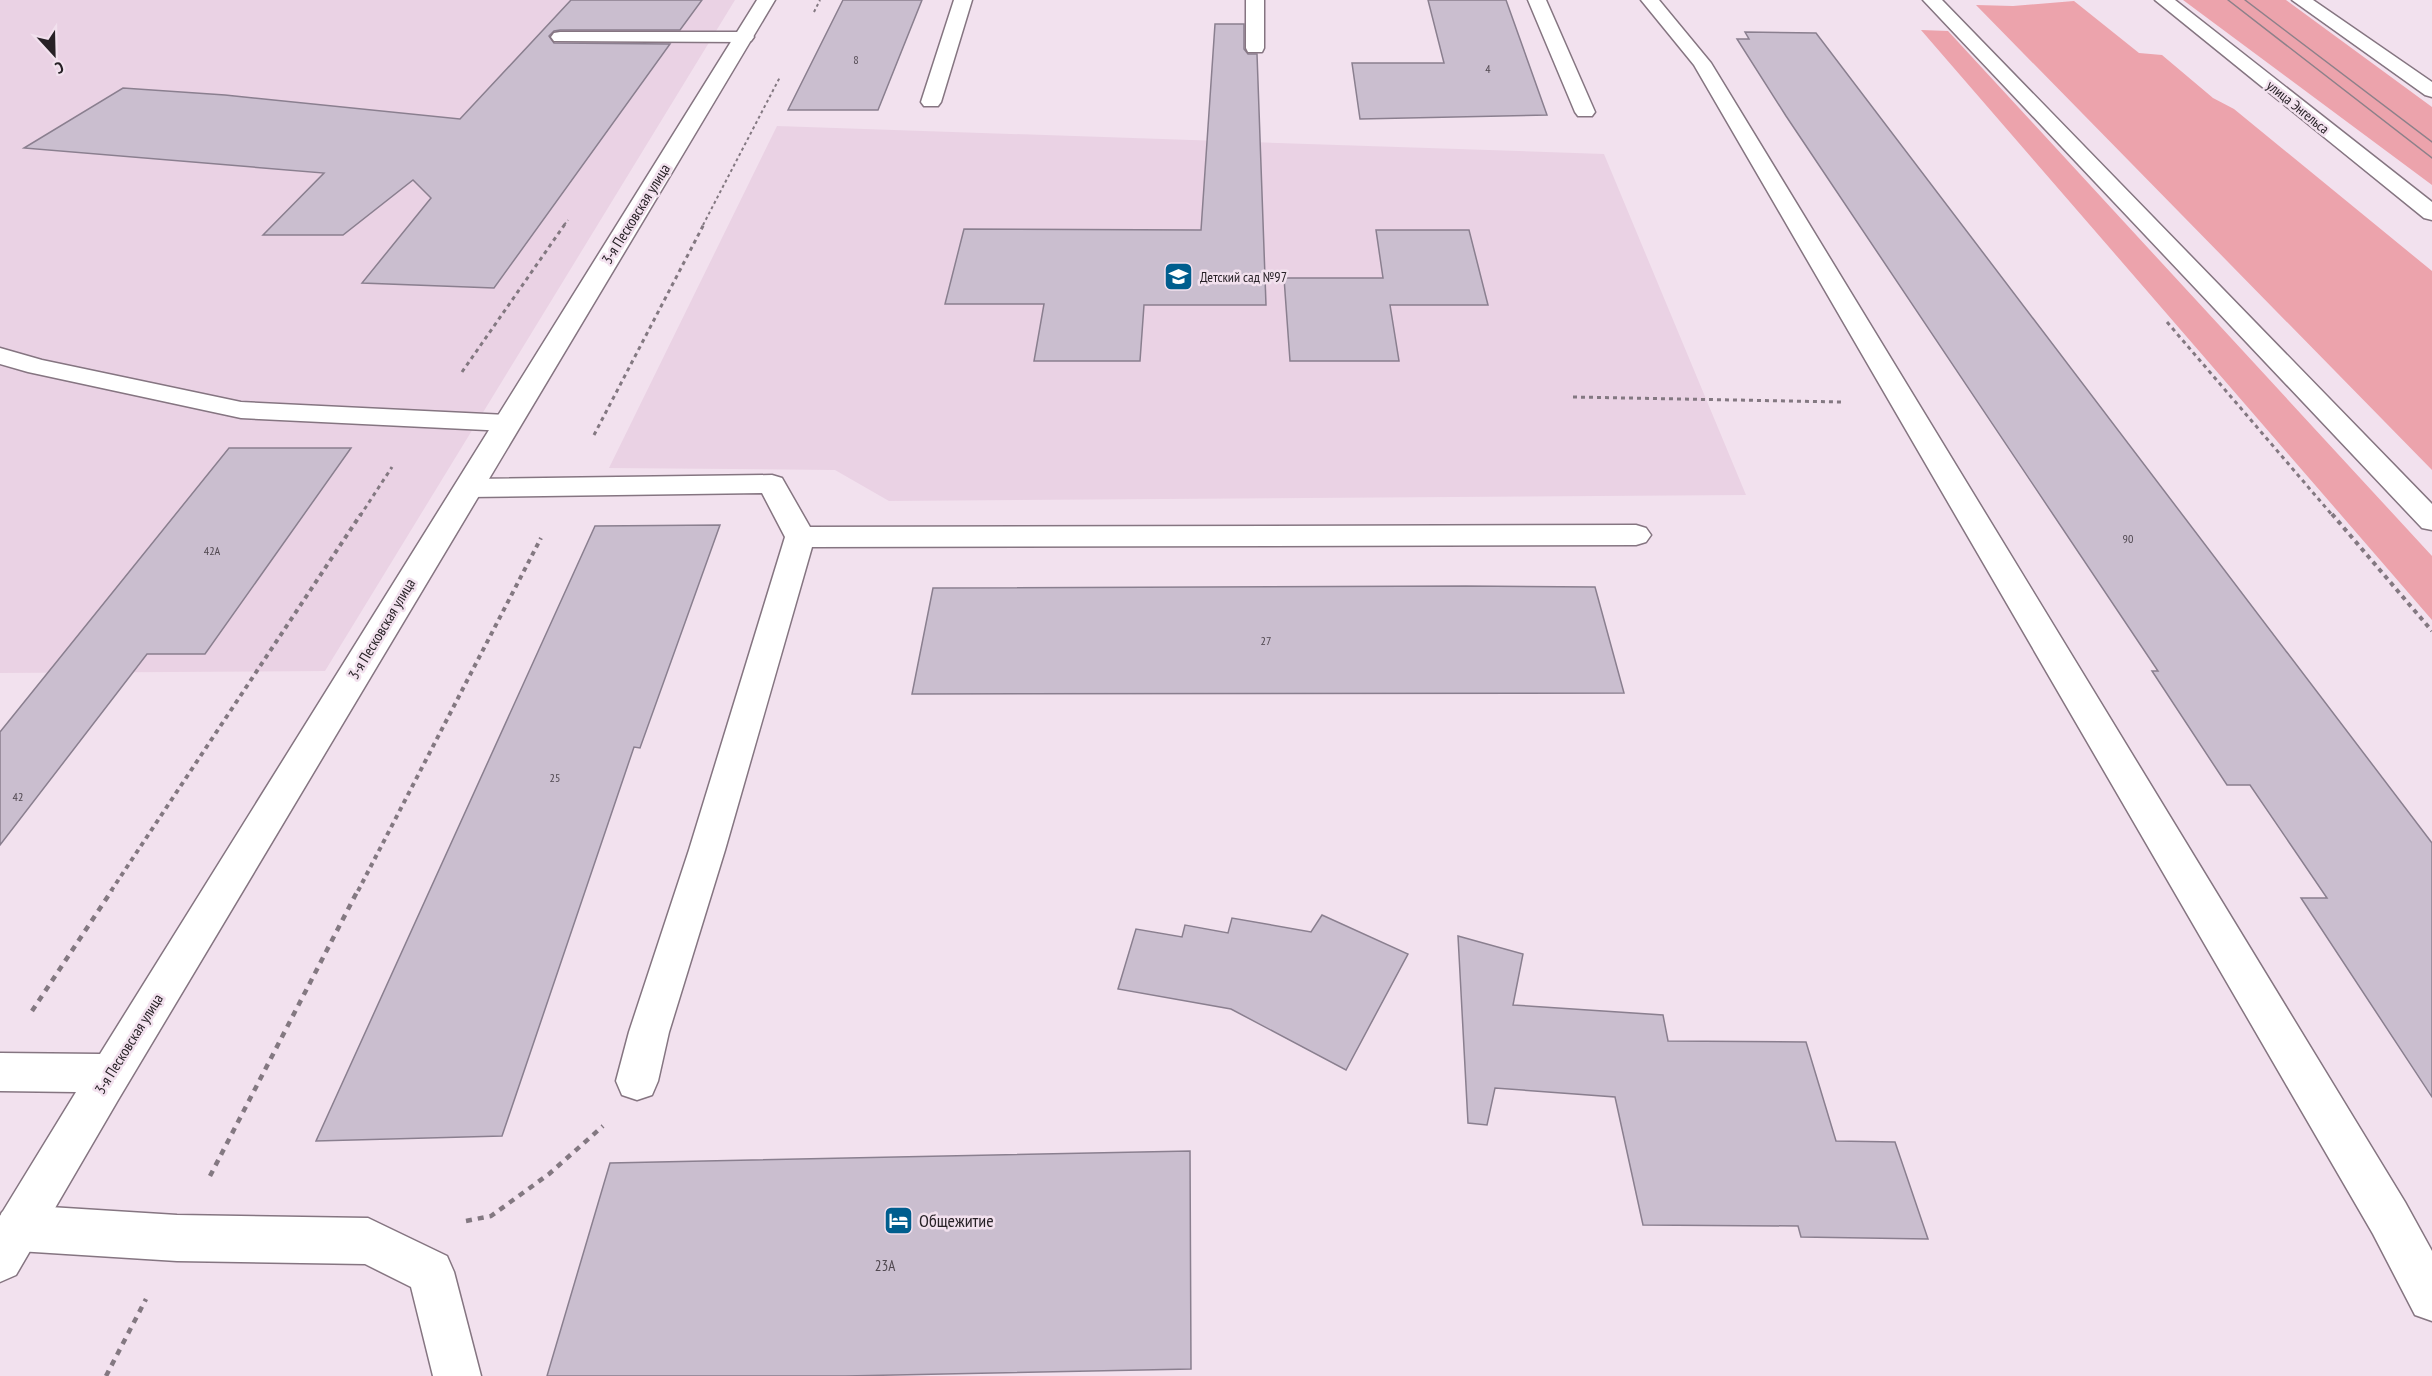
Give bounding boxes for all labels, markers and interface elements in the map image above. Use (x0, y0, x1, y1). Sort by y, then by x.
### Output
north arrow (24, 24, 84, 84)
house number: 8 (853, 52, 859, 67)
text: С (52, 57, 67, 79)
house number: 4 (1485, 61, 1491, 76)
street label: улица Энгельса (2263, 76, 2333, 138)
street label: 3-я Песковская улица (597, 160, 674, 267)
school or university icon: Детский сад №97 (1163, 261, 1195, 293)
place label: Детский сад №97 (1200, 268, 1287, 286)
house number: 90 (2123, 531, 2133, 546)
house number: 42А (204, 543, 221, 558)
street label: 3-я Песковская улица (344, 575, 419, 683)
house number: 27 (1261, 633, 1271, 648)
house number: 25 (550, 770, 560, 785)
house number: 42 (13, 789, 23, 804)
street label: 3-я Песковская улица (90, 990, 167, 1097)
hotel icon: Общежитие (882, 1205, 914, 1237)
place label: Общежитие (919, 1209, 994, 1232)
house number: 23А (875, 1256, 896, 1275)

